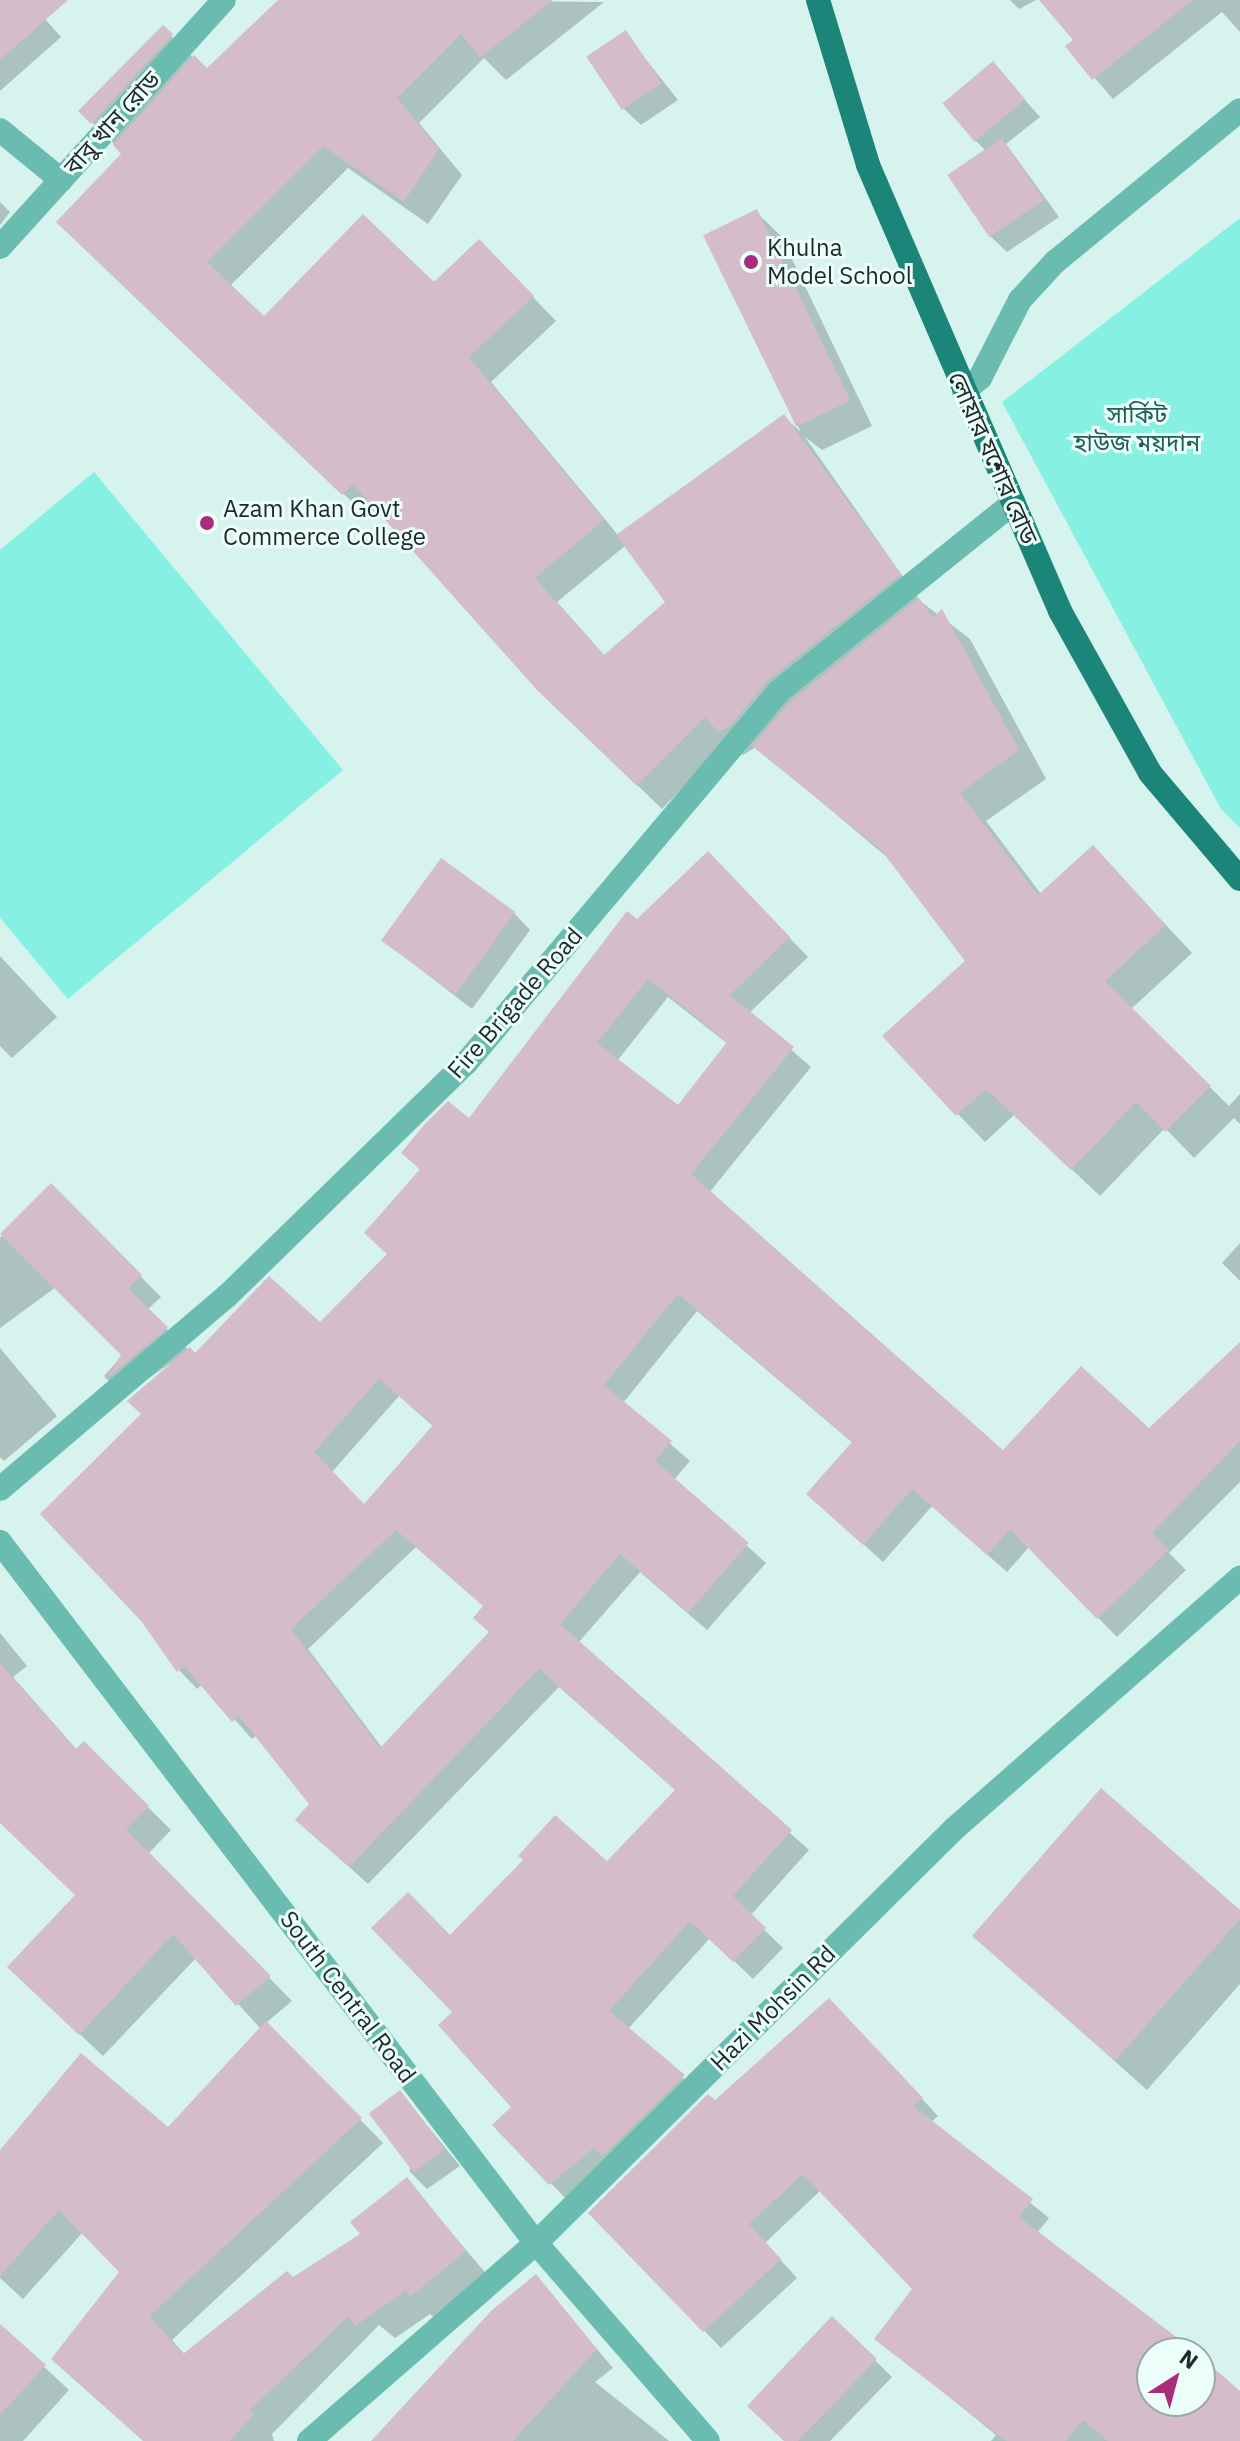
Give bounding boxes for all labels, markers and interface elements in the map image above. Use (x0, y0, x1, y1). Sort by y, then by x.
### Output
street label: বাবু খান রোড (58, 65, 166, 181)
place label: Khulna Model School (767, 234, 912, 290)
marker: Khulna Model School (742, 253, 760, 271)
street label: লোয়ার যশোর রোড (942, 367, 1044, 549)
park label: সার্কিট হাউজ ময়দান (1074, 401, 1200, 457)
place label: Azam Khan Govt Commerce College (223, 495, 426, 551)
marker: Azam Khan Govt Commerce College (198, 514, 216, 532)
street label: Fire Brigade Road (442, 922, 588, 1084)
street label: South Central Road (274, 1905, 422, 2089)
street label: Hazi Mohsin Rd (704, 1939, 842, 2077)
north arrow (1136, 2337, 1216, 2417)
text: N (1174, 2342, 1204, 2375)

